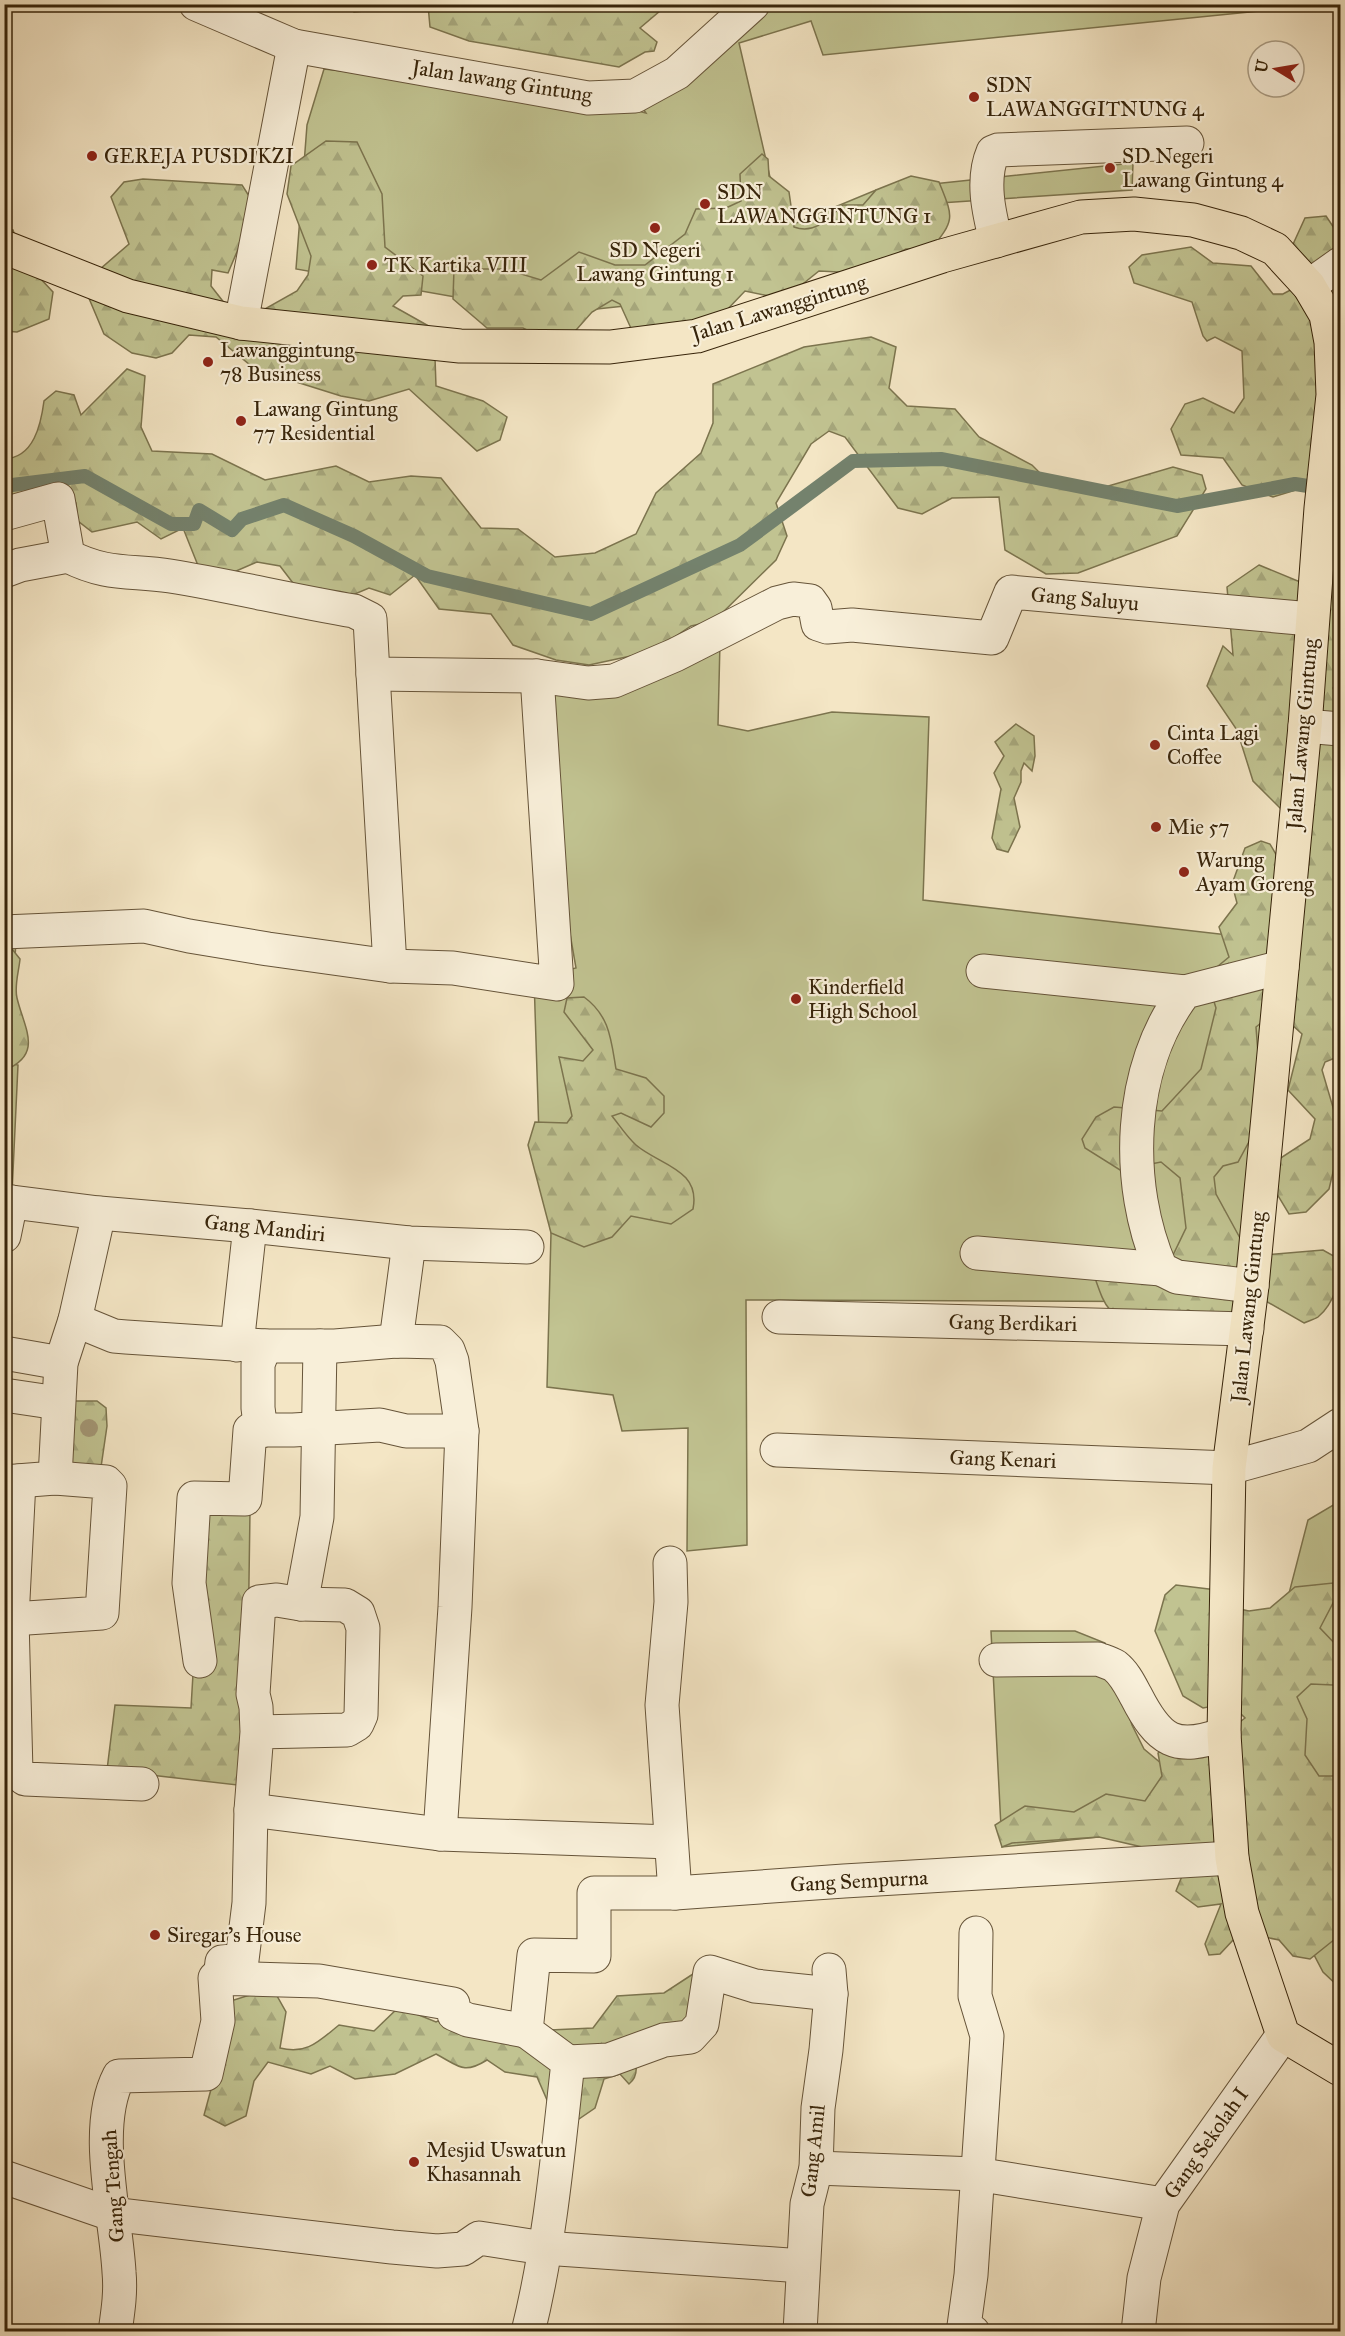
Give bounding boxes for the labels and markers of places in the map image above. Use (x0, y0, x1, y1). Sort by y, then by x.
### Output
place label: SDN LAWANGGITNUNG 4 (986, 72, 1205, 122)
marker: SDN LAWANGGITNUNG 4 (967, 90, 981, 104)
place label: GEREJA PUSDIKZI (104, 143, 294, 169)
place label: SD Negeri Lawang Gintung 4 (1122, 143, 1284, 193)
marker: GEREJA PUSDIKZI (85, 149, 99, 163)
marker: SD Negeri Lawang Gintung 4 (1103, 161, 1117, 175)
place label: SDN LAWANGGINTUNG 1 (717, 179, 931, 229)
marker: SDN LAWANGGINTUNG 1 (698, 197, 712, 211)
marker: SD Negeri Lawang Gintung 1 (648, 221, 662, 235)
place label: SD Negeri Lawang Gintung 1 (576, 237, 734, 287)
place label: TK Kartika VIII (384, 252, 527, 278)
marker: TK Kartika VIII (365, 258, 379, 272)
place label: Lawanggintung 78 Business (220, 337, 355, 387)
marker: Lawanggintung 78 Business (201, 355, 215, 369)
place label: Lawang Gintung 77 Residential (253, 396, 398, 446)
marker: Lawang Gintung 77 Residential (234, 414, 248, 428)
place label: Cinta Lagi Coffee (1167, 720, 1259, 770)
marker: Cinta Lagi Coffee (1148, 738, 1162, 752)
place label: Mie 57 (1168, 814, 1230, 840)
marker: Mie 57 (1149, 820, 1163, 834)
place label: Warung Ayam Goreng (1195, 847, 1314, 897)
marker: Warung Ayam Goreng (1177, 865, 1191, 879)
place label: Kinderfield High School (808, 974, 918, 1024)
marker: Kinderfield High School (789, 992, 803, 1006)
place label: Siregar's House (167, 1922, 302, 1948)
marker: Siregar's House (148, 1928, 162, 1942)
place label: Mesjid Uswatun Khasannah (426, 2137, 566, 2187)
marker: Mesjid Uswatun Khasannah (407, 2155, 421, 2169)

